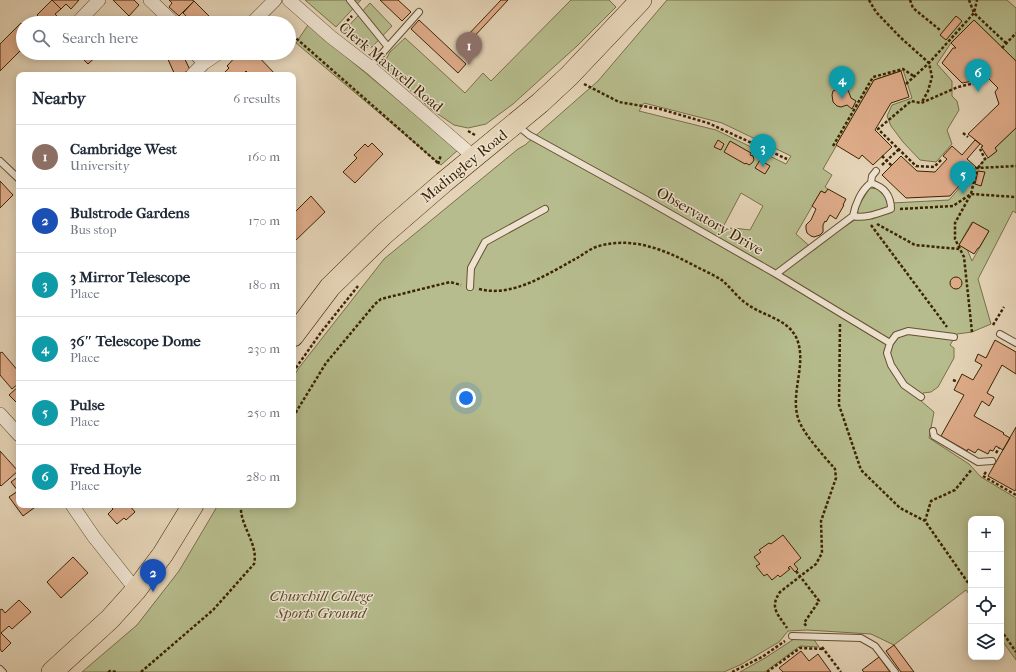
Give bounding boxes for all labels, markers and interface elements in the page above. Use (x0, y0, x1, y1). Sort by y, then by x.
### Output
search box (16, 16, 296, 60)
street label: Clerk Maxwell Road (335, 18, 447, 116)
icon: search (30, 27, 52, 49)
text: Search here (62, 29, 138, 47)
pin: 1 (456, 32, 482, 65)
pin: 6 (965, 59, 991, 92)
pin: 4 (829, 66, 855, 99)
text: Nearby (32, 88, 86, 108)
text: 6 results (233, 91, 280, 106)
street label: Madingley Road (417, 125, 511, 206)
pin: 3 (750, 134, 776, 167)
text: Cambridge West (70, 140, 177, 158)
text: 1 (43, 149, 47, 164)
text: 160 m (248, 149, 280, 164)
text: University (70, 158, 130, 173)
pin: 5 (950, 161, 976, 194)
street label: Observatory Drive (653, 183, 767, 259)
text: Bulstrode Gardens (70, 204, 190, 222)
text: 2 (42, 213, 48, 228)
text: 170 m (248, 213, 280, 228)
text: Bus stop (70, 222, 116, 237)
text: 3 Mirror Telescope (70, 268, 190, 286)
text: 3 (42, 277, 48, 292)
text: 180 m (248, 277, 280, 292)
text: Place (70, 286, 100, 301)
text: 36″ Telescope Dome (70, 332, 201, 350)
text: 4 (41, 341, 49, 356)
text: 230 m (247, 341, 280, 356)
text: Place (70, 350, 100, 365)
your location (456, 388, 476, 408)
text: Pulse (70, 396, 105, 414)
text: 5 (42, 405, 48, 420)
text: 250 m (247, 405, 280, 420)
text: Place (70, 414, 100, 429)
text: Fred Hoyle (70, 460, 141, 478)
text: 6 (41, 469, 49, 484)
text: 280 m (246, 469, 280, 484)
text: Place (70, 478, 100, 493)
map controls (968, 516, 1004, 660)
button: + (968, 516, 1004, 552)
button: − (968, 552, 1004, 588)
pin: 2 (140, 559, 166, 592)
park label: Churchill College Sports Ground (270, 587, 373, 622)
button: locate (968, 588, 1004, 624)
button: layers (968, 624, 1004, 660)

